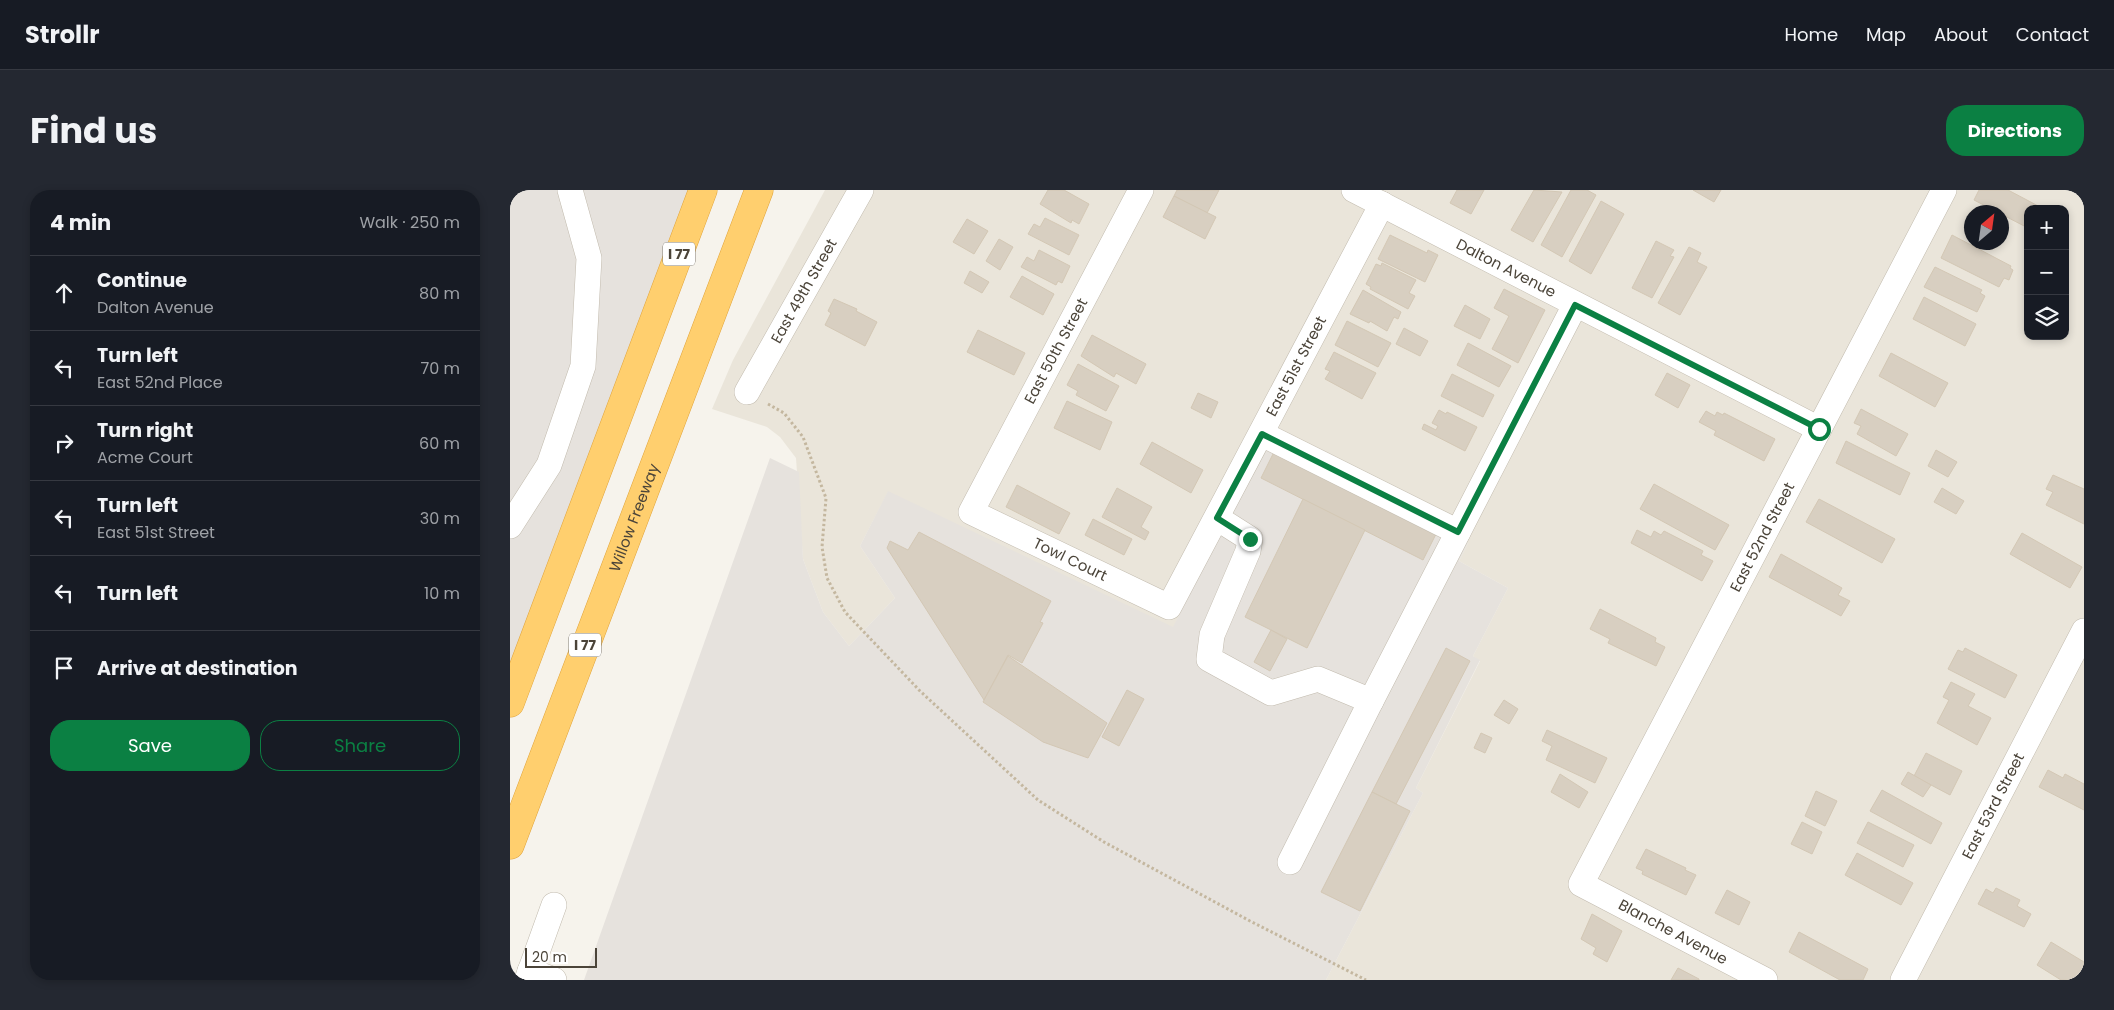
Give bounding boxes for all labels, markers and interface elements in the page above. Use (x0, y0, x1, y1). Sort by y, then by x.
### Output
text: Strollr (25, 18, 100, 51)
text: Home (1784, 22, 1838, 47)
text: Map (1866, 22, 1906, 47)
text: About (1934, 22, 1988, 47)
text: Contact (2016, 22, 2089, 47)
button: Directions (1946, 105, 2084, 156)
text: Find us (30, 106, 157, 155)
north arrow (1964, 205, 2009, 250)
map controls (2024, 205, 2069, 340)
button: + (2024, 205, 2069, 250)
text: 4 min (50, 208, 111, 237)
text: Walk · 250 m (359, 211, 460, 234)
street label: Dalton Avenue (1453, 233, 1560, 302)
street label: East 49th Street (766, 235, 842, 347)
road number: I 77 (663, 242, 695, 266)
button: − (2024, 250, 2069, 295)
text: Continue (97, 267, 187, 294)
icon: ahead (50, 279, 78, 307)
text: 80 m (419, 282, 460, 305)
street label: East 50th Street (1019, 294, 1092, 407)
button: layers (2024, 295, 2069, 340)
text: Dalton Avenue (97, 296, 214, 319)
street label: East 51st Street (1261, 312, 1331, 420)
text: Turn left (97, 342, 178, 369)
icon: left (50, 354, 78, 382)
text: 70 m (420, 357, 460, 380)
text: East 52nd Place (97, 371, 223, 394)
text: Turn right (97, 417, 193, 444)
route start (1808, 418, 1831, 441)
icon: right (50, 429, 78, 457)
text: 60 m (419, 432, 460, 455)
text: Acme Court (97, 446, 193, 469)
street label: Willow Freeway (604, 460, 664, 575)
street label: East 52nd Street (1725, 478, 1799, 595)
text: Turn left (97, 492, 178, 519)
icon: left (50, 504, 78, 532)
text: 30 m (420, 507, 460, 530)
text: East 51st Street (97, 521, 215, 544)
route end (1239, 528, 1262, 551)
street label: Towl Court (1030, 532, 1111, 586)
icon: left (50, 579, 78, 607)
text: Turn left (97, 580, 178, 607)
text: 10 m (424, 582, 460, 605)
road number: I 77 (569, 634, 601, 656)
icon: arrive (50, 654, 78, 682)
text: Arrive at destination (97, 655, 298, 682)
button: Save (50, 720, 250, 771)
button: Share (260, 720, 460, 771)
street label: East 53rd Street (1956, 749, 2029, 863)
street label: Blanche Avenue (1615, 894, 1732, 969)
scale bar (525, 945, 598, 968)
text: 20 m (532, 947, 567, 967)

